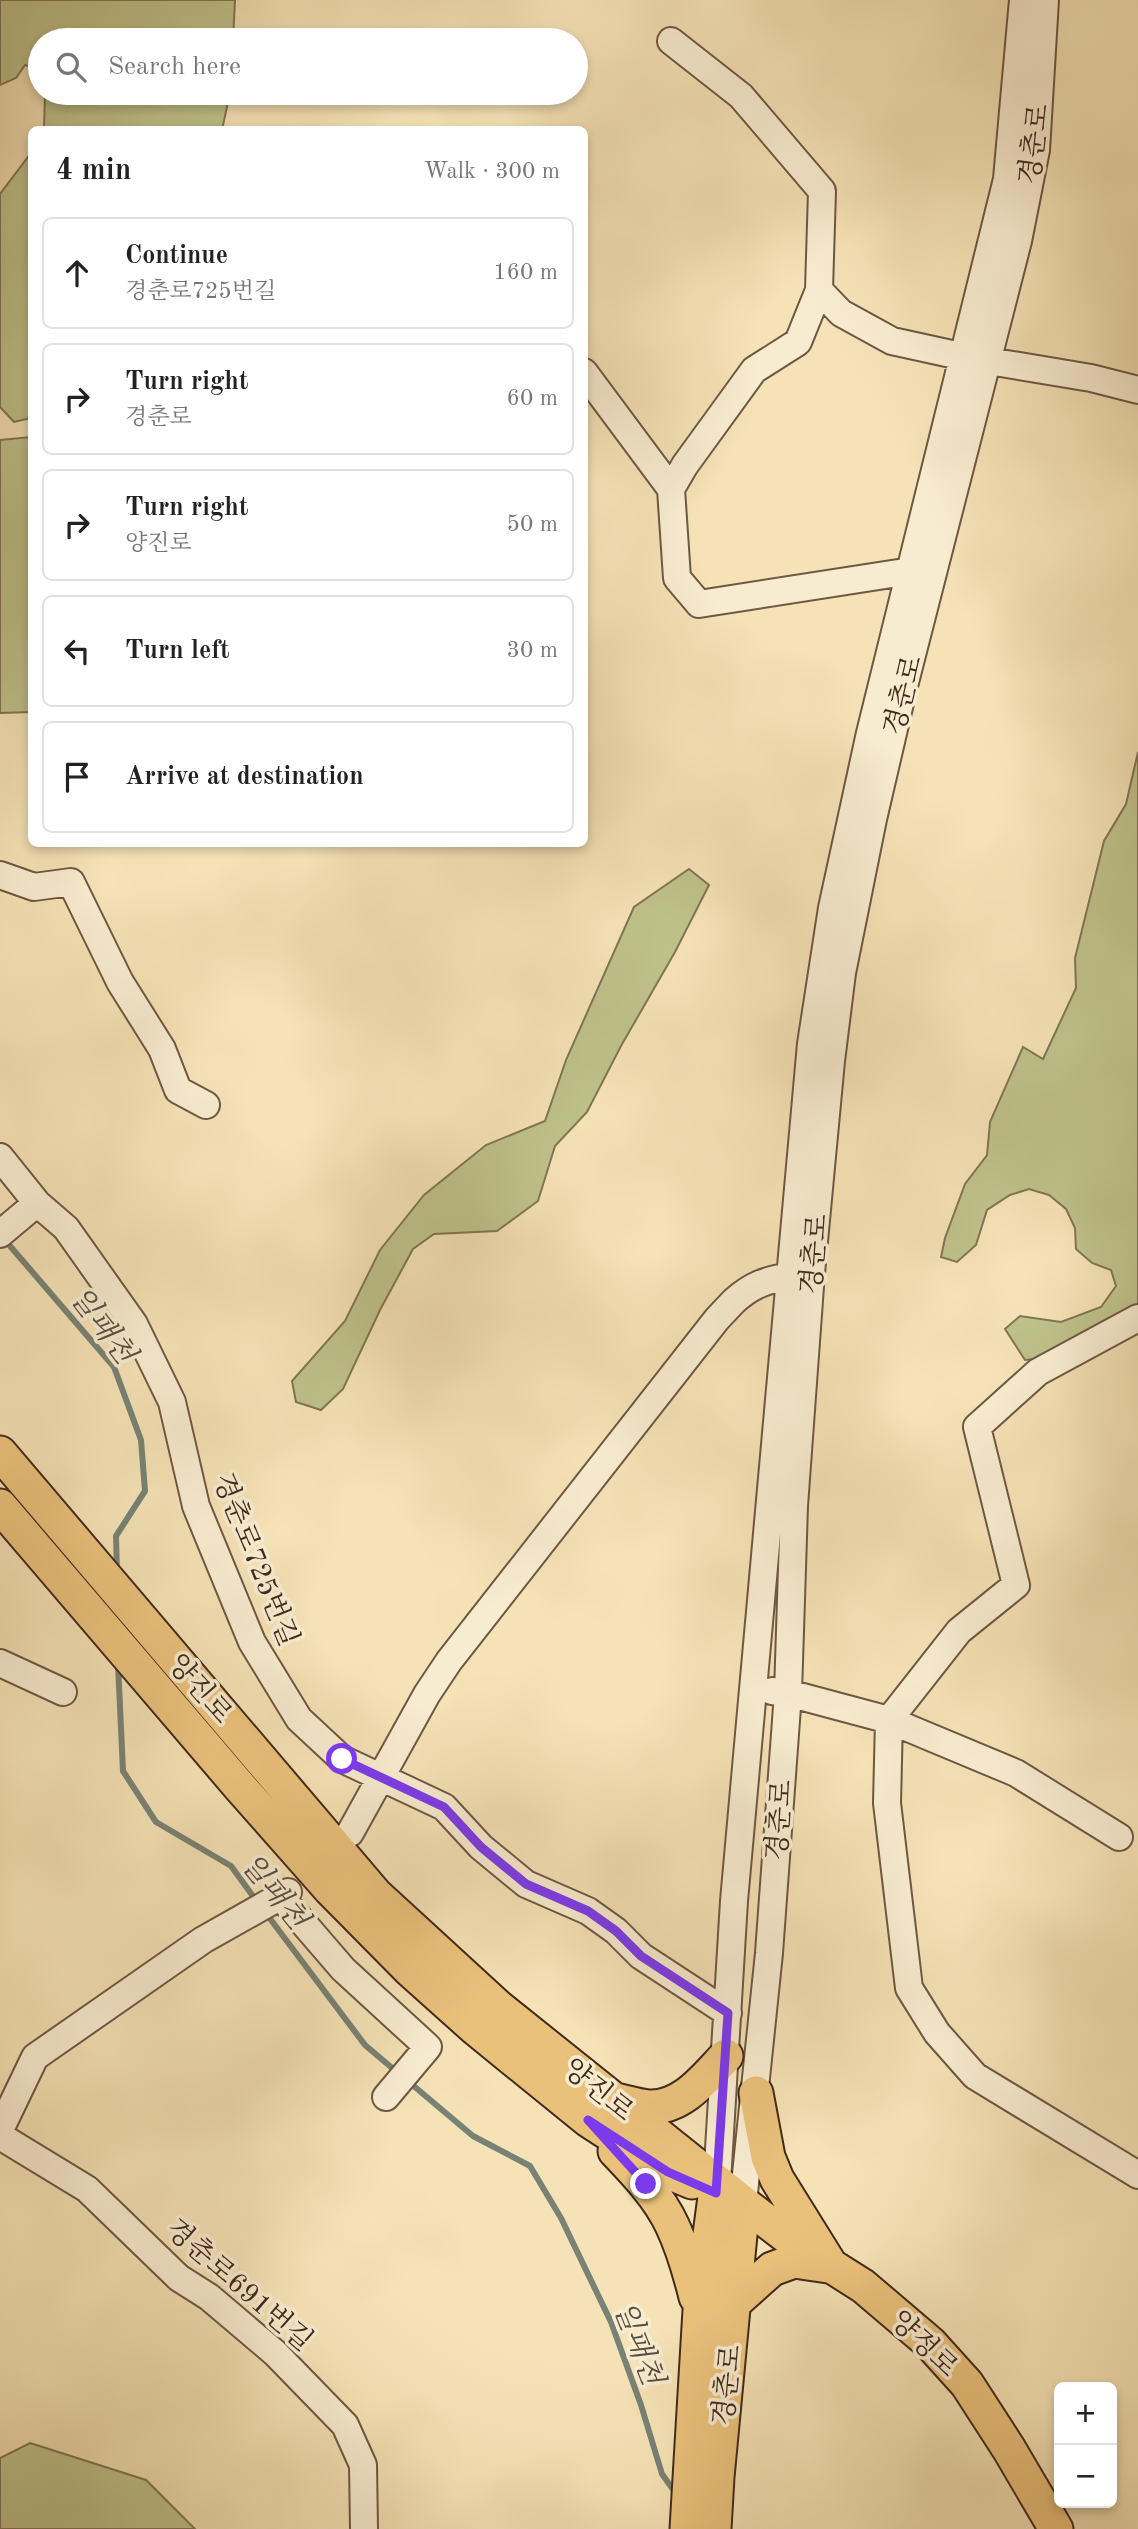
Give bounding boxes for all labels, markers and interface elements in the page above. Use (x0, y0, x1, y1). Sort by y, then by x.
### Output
search box (28, 28, 588, 105)
icon: search (52, 48, 90, 86)
text: Search here (108, 54, 241, 80)
street label: 경춘로 (1014, 102, 1055, 186)
text: 4 min (56, 156, 131, 186)
text: Walk · 300 m (424, 160, 560, 183)
text: Continue (125, 243, 228, 269)
icon: ahead (58, 254, 96, 292)
text: 160 m (493, 261, 558, 284)
text: 경춘로725번길 (125, 280, 276, 303)
text: Turn right (125, 369, 248, 395)
icon: right (58, 380, 96, 418)
text: 60 m (507, 387, 558, 410)
text: 경춘로 (125, 406, 192, 429)
text: Turn right (125, 495, 248, 521)
icon: right (58, 506, 96, 544)
text: 50 m (507, 513, 558, 536)
text: 양진로 (125, 532, 192, 555)
icon: left (58, 632, 96, 670)
text: Turn left (125, 638, 230, 664)
text: 30 m (507, 639, 558, 662)
street label: 경춘로 (879, 652, 928, 738)
icon: arrive (58, 758, 96, 796)
text: Arrive at destination (125, 764, 364, 790)
street label: 경춘로 (796, 1212, 833, 1296)
water label: 일패천 (63, 1281, 143, 1372)
street label: 경춘로725번길 (207, 1468, 304, 1651)
street label: 양진로 (162, 1649, 237, 1730)
route start (326, 1743, 357, 1774)
street label: 경춘로 (761, 1779, 798, 1862)
water label: 일패천 (234, 1847, 316, 1937)
street label: 양진로 (557, 2053, 639, 2128)
route end (630, 2168, 661, 2199)
street label: 경춘로691번길 (159, 2213, 319, 2357)
water label: 일패천 (608, 2297, 670, 2392)
street label: 양정로 (884, 2305, 963, 2383)
street label: 경춘로 (708, 2343, 747, 2427)
map controls (1054, 2382, 1117, 2508)
button: + (1054, 2382, 1117, 2445)
button: − (1054, 2445, 1117, 2508)

